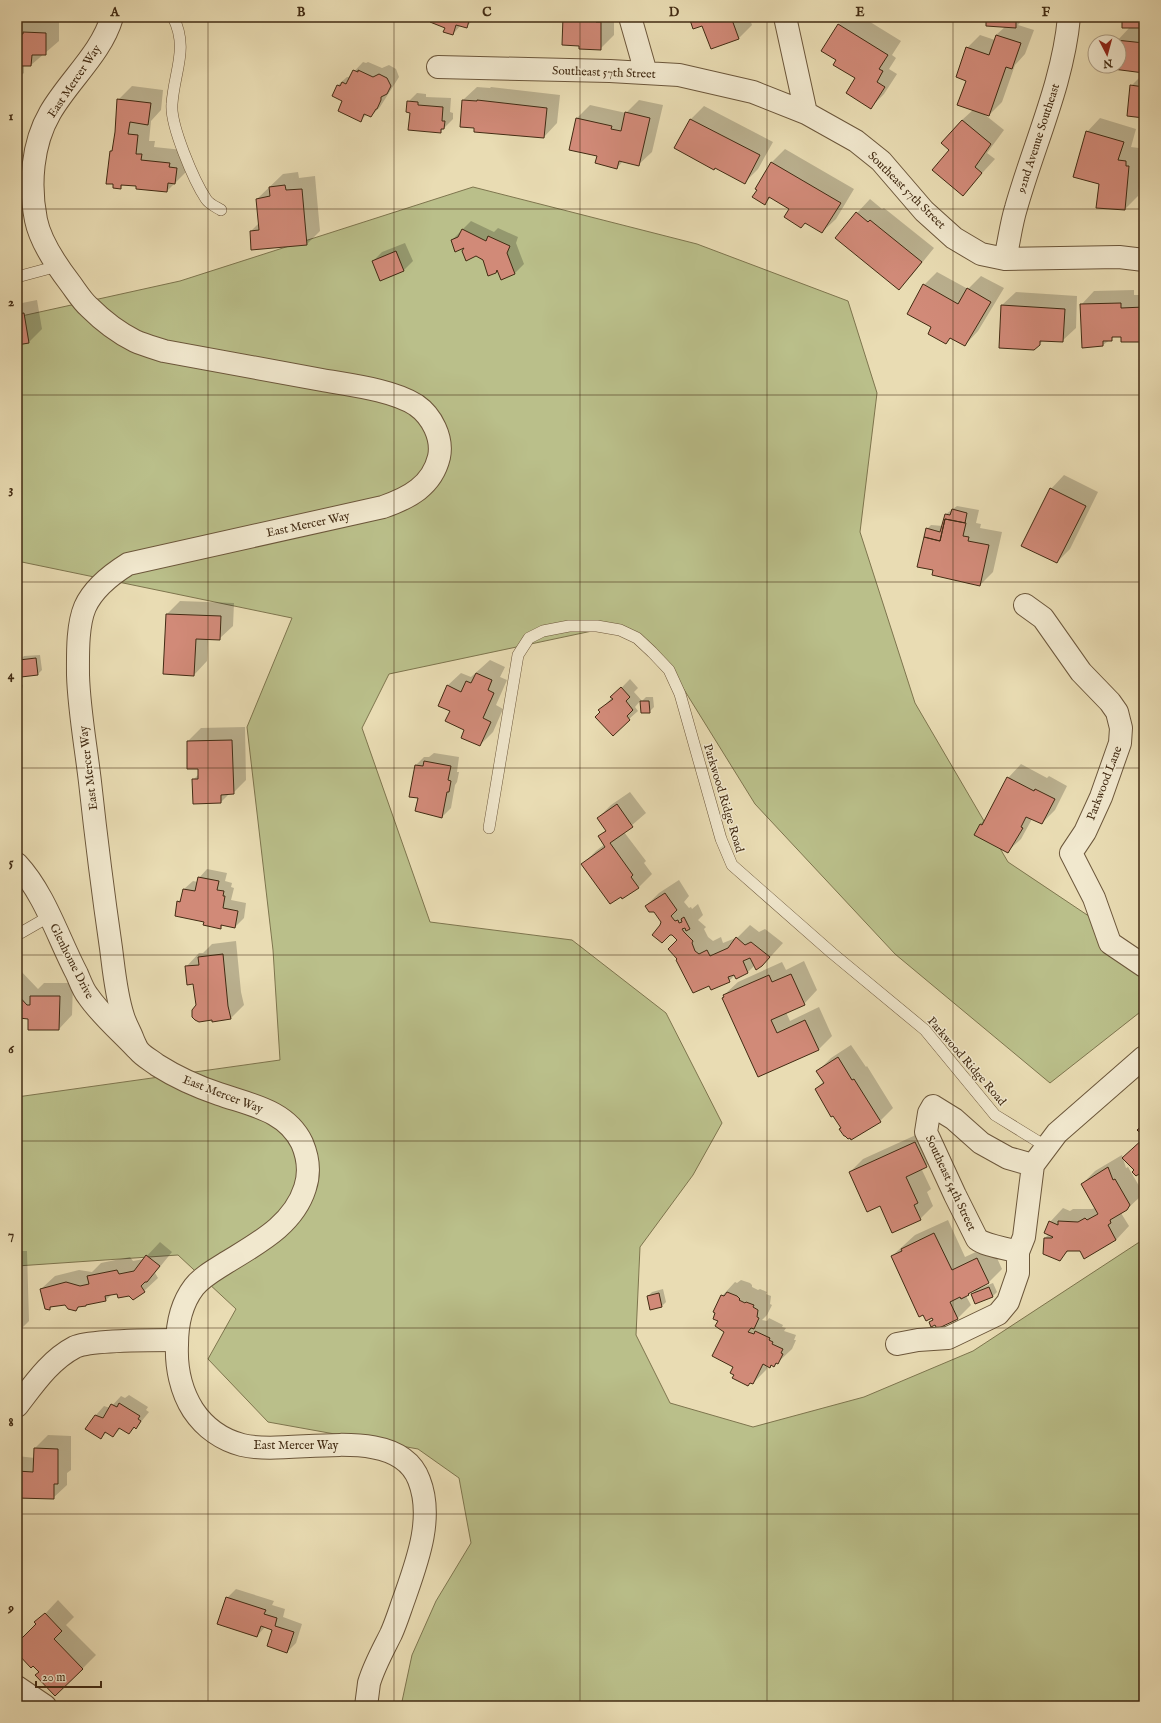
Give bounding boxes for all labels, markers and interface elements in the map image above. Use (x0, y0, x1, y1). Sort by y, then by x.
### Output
text: A (110, 4, 121, 21)
text: B (297, 4, 306, 21)
text: C (482, 4, 492, 21)
text: D (669, 4, 680, 21)
text: E (855, 4, 865, 21)
text: F (1042, 4, 1051, 21)
north arrow (1087, 34, 1127, 74)
street label: East Mercer Way (44, 42, 104, 121)
text: N (1102, 55, 1114, 70)
street label: Southeast 57th Street (552, 63, 656, 82)
street label: 92nd Avenue Southeast (1013, 82, 1063, 196)
text: 1 (9, 108, 14, 125)
street label: Southeast 57th Street (865, 148, 949, 232)
text: 2 (8, 294, 14, 311)
text: 3 (9, 481, 14, 498)
street label: East Mercer Way (265, 508, 351, 541)
text: 4 (8, 667, 15, 684)
street label: East Mercer Way (76, 725, 101, 811)
street label: Parkwood Ridge Road (700, 742, 747, 855)
street label: Parkwood Lane (1083, 744, 1126, 822)
text: 5 (9, 854, 14, 871)
street label: Glenhome Drive (46, 921, 97, 1002)
street label: Parkwood Ridge Road (924, 1014, 1010, 1109)
text: 6 (8, 1041, 14, 1058)
street label: East Mercer Way (180, 1072, 265, 1117)
street label: Southeast 54th Street (922, 1133, 979, 1234)
text: 7 (8, 1227, 14, 1244)
text: 8 (8, 1414, 14, 1431)
street label: East Mercer Way (254, 1438, 339, 1453)
text: 9 (7, 1600, 14, 1617)
scale bar (36, 1663, 101, 1689)
text: 20 m (42, 1670, 65, 1685)

